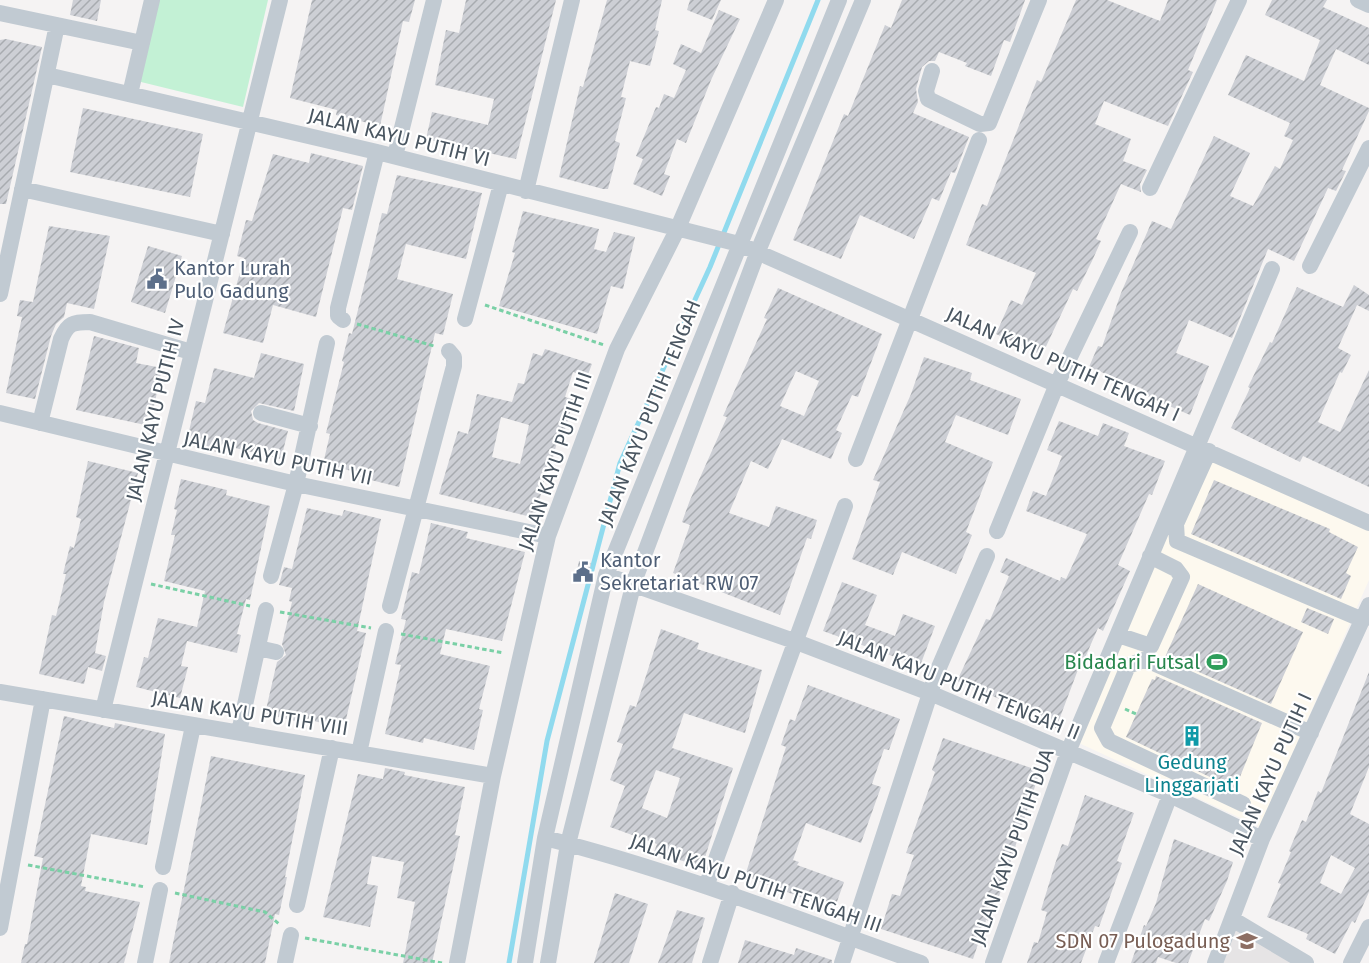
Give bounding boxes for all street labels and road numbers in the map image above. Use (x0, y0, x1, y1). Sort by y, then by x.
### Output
street label: JALAN KAYU PUTIH VI (305, 103, 493, 171)
street label: JALAN KAYU PUTIH TENGAH (593, 296, 705, 530)
street label: JALAN KAYU PUTIH TENGAH I (942, 302, 1184, 426)
street label: JALAN KAYU PUTIH IV (121, 316, 189, 504)
street label: JALAN KAYU PUTIH III (513, 368, 597, 554)
street label: JALAN KAYU PUTIH VII (181, 426, 375, 490)
street label: JALAN KAYU PUTIH TENGAH II (834, 625, 1084, 745)
street label: JALAN KAYU PUTIH VIII (150, 686, 350, 740)
street label: JALAN KAYU PUTIH I (1223, 689, 1317, 859)
street label: JALAN KAYU PUTIH DUA (965, 745, 1059, 948)
street label: JALAN KAYU PUTIH TENGAH III (627, 828, 885, 938)

